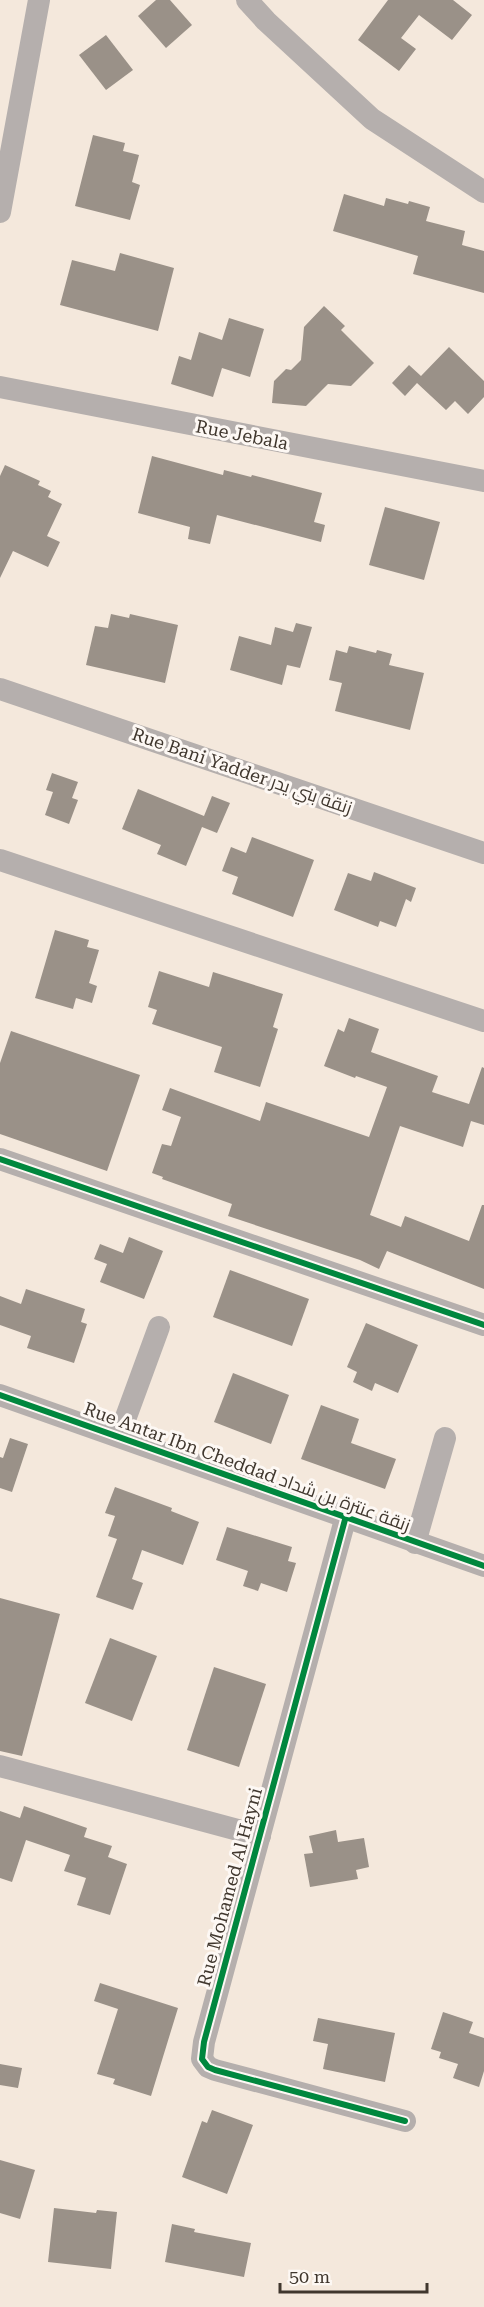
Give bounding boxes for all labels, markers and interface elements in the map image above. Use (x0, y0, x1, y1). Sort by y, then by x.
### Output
street label: Rue Jebala (194, 415, 290, 454)
street label: Rue Bani Yadder زنقة بني يدر (128, 723, 355, 822)
street label: Rue Antar Ibn Cheddad زنقة عنترة بن شداد (81, 1398, 413, 1536)
street label: Rue Mohamed Al Hayni (193, 1785, 266, 1988)
scale bar (280, 2256, 427, 2294)
text: 50 m (289, 2266, 330, 2287)

